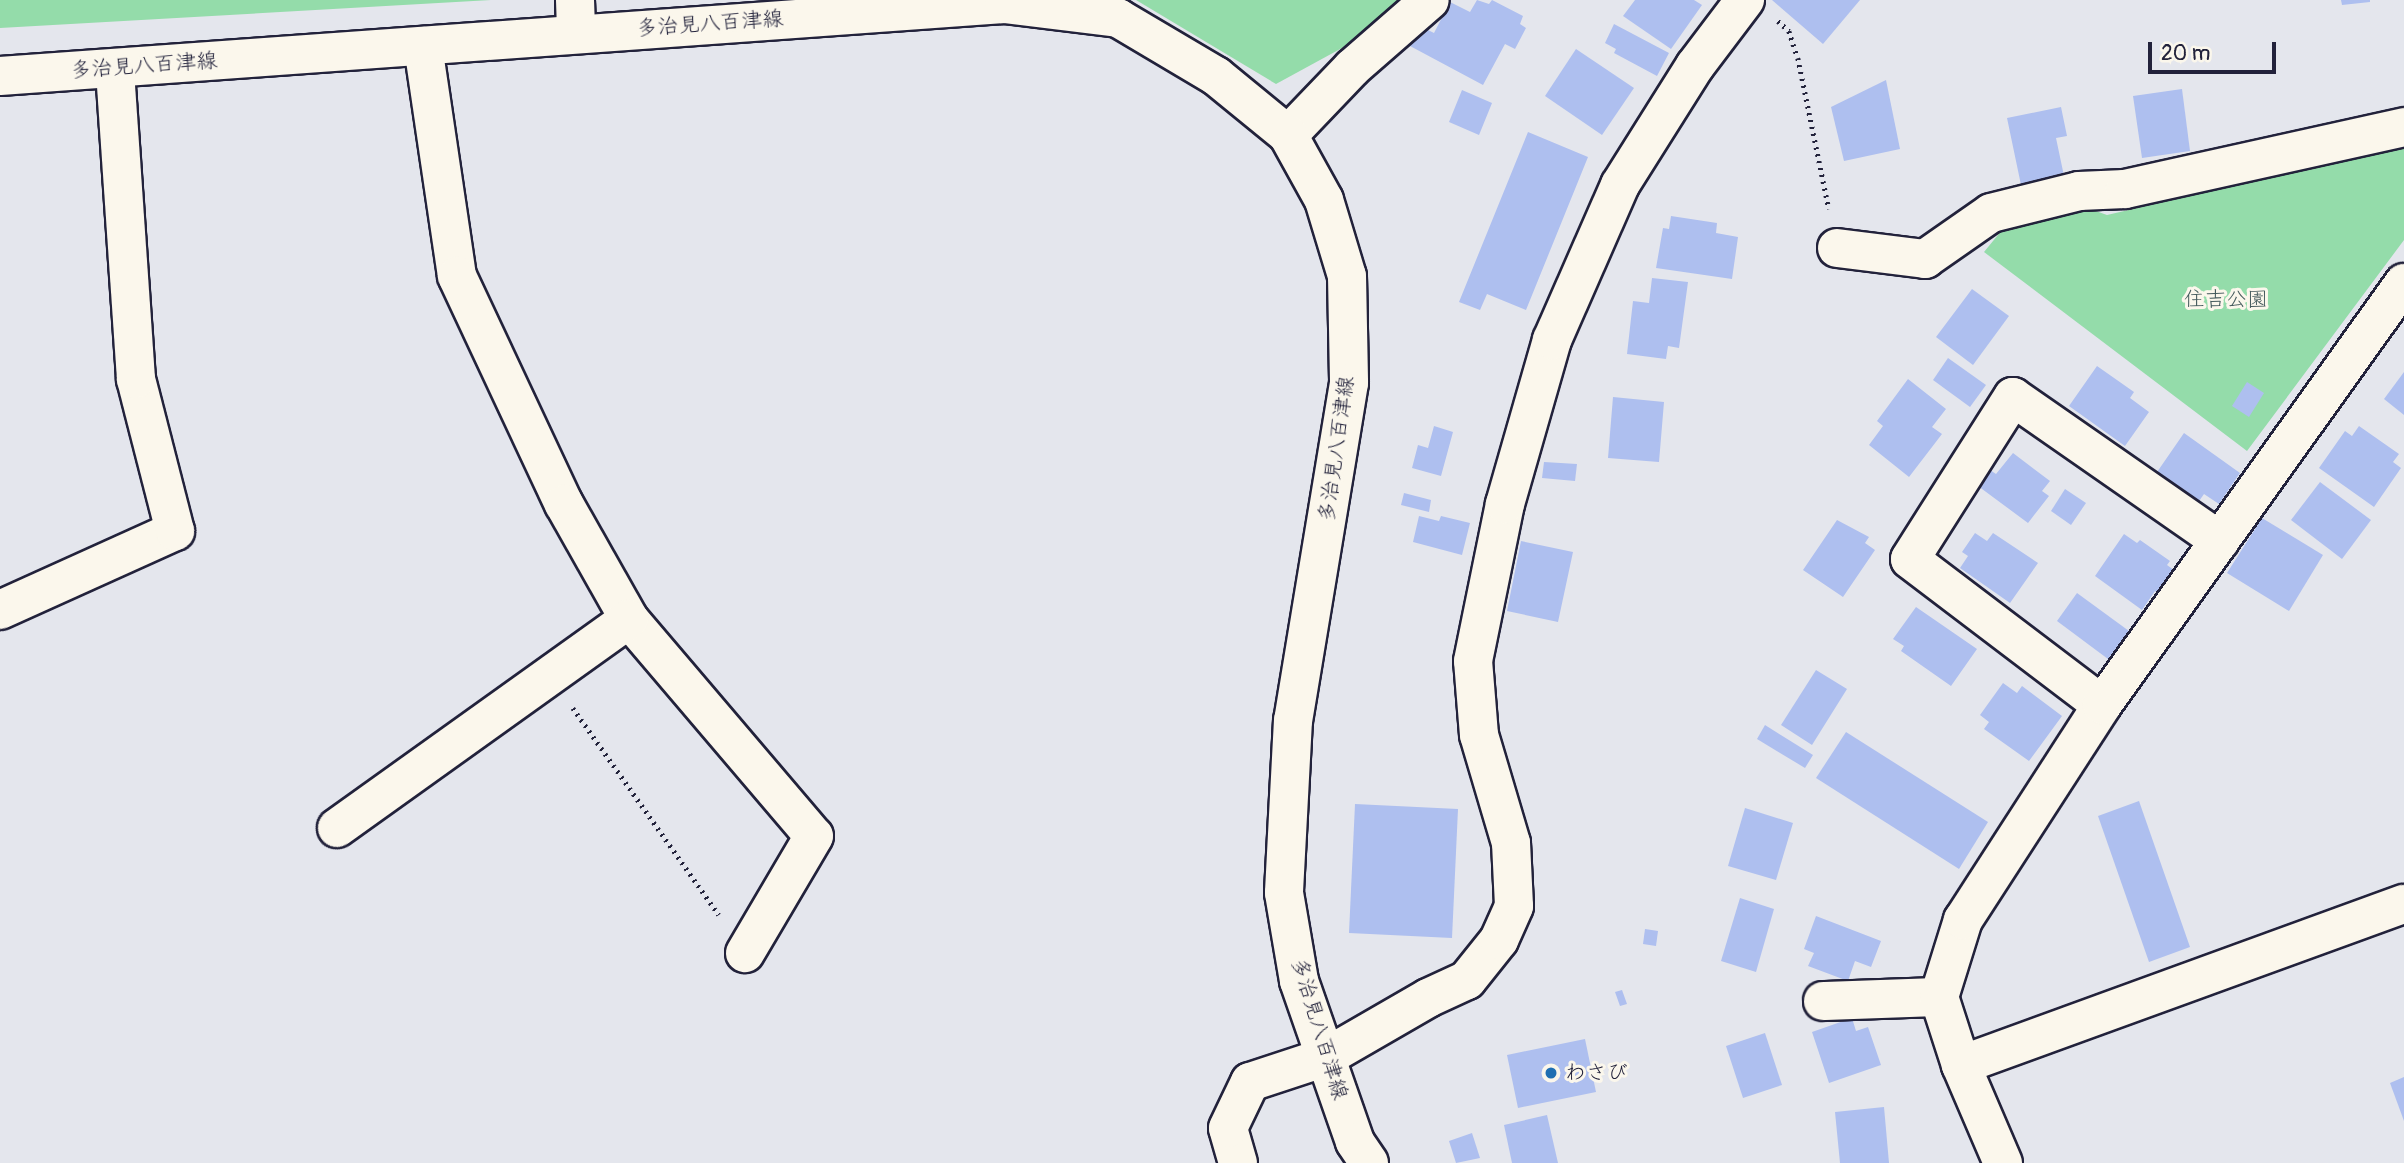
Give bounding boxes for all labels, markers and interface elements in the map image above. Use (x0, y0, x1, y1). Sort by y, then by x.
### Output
street label: 多治見八百津線 (636, 6, 784, 42)
scale bar (2152, 28, 2280, 72)
text: 20 m (2161, 40, 2210, 67)
street label: 多治見八百津線 (70, 48, 218, 84)
park label: 住吉公園 (2184, 287, 2268, 313)
street label: 多治見八百津線 (1314, 374, 1360, 524)
street label: 多治見八百津線 (1285, 955, 1353, 1103)
place label: わさび (1565, 1060, 1628, 1086)
marker: わさび (1543, 1065, 1559, 1081)

